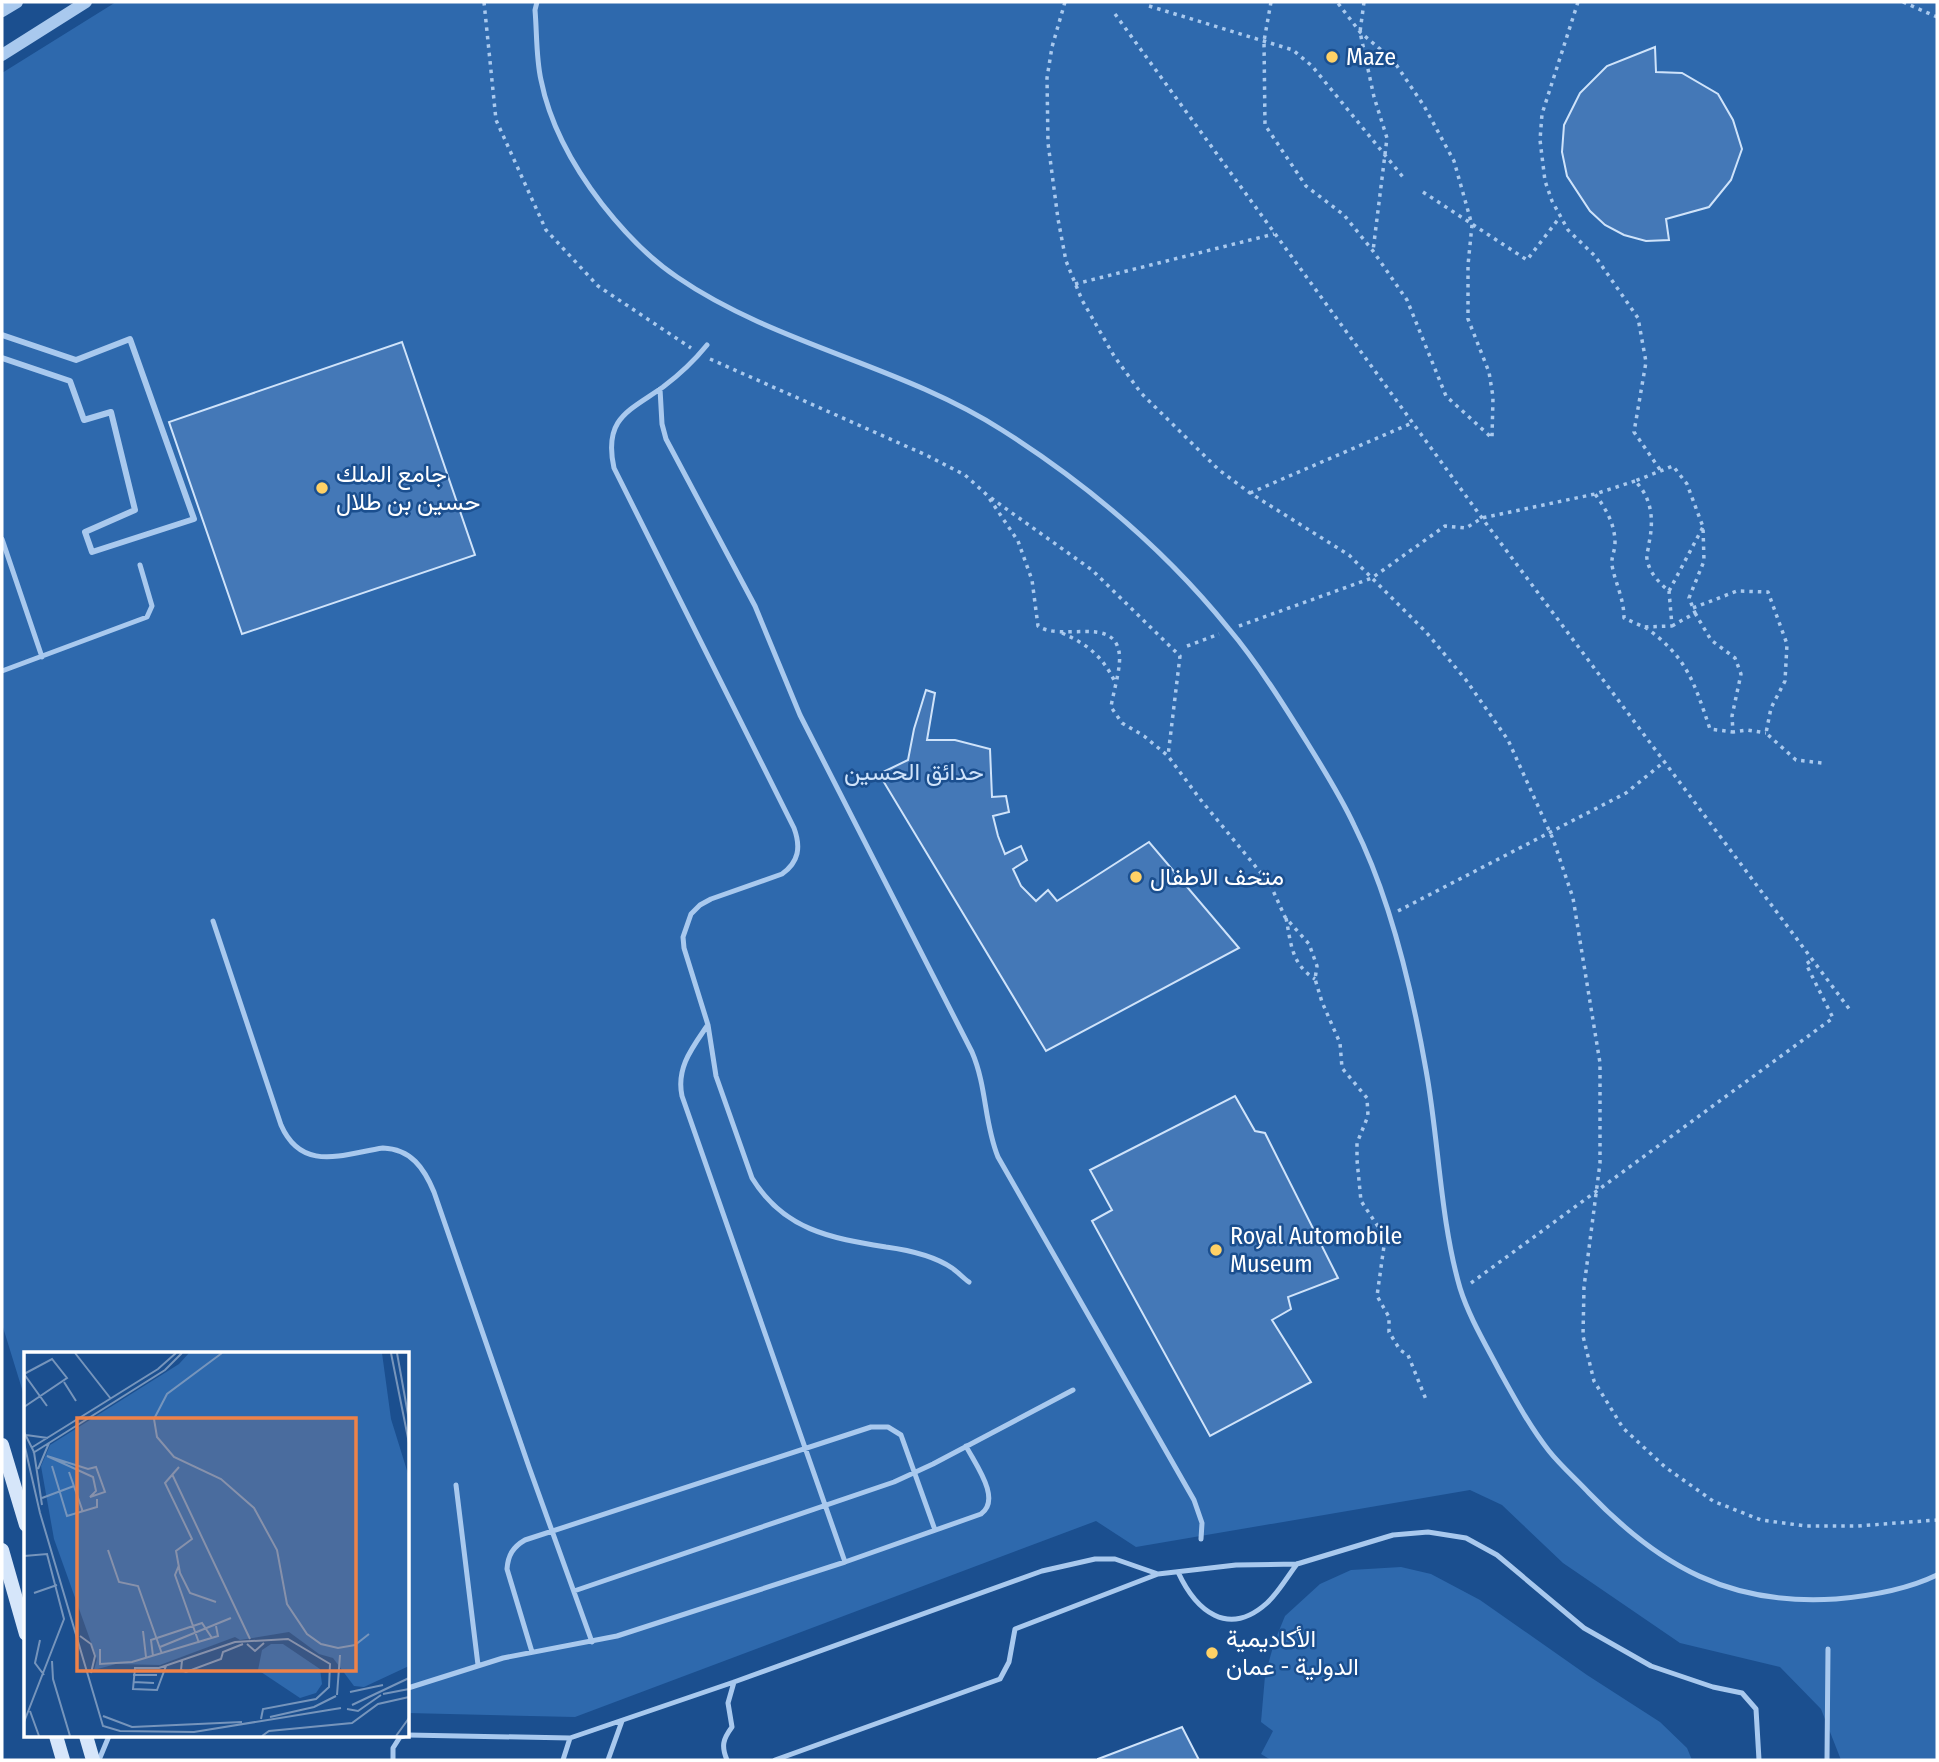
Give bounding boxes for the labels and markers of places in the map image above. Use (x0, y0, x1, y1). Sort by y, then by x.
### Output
place label: Maze (1346, 43, 1396, 71)
marker: Maze (1324, 49, 1340, 65)
place label: جامع الملك حسين بن طلال (336, 460, 480, 516)
marker: جامع الملك حسين بن طلال (314, 480, 330, 496)
place label: متحف الاطفال (1150, 863, 1284, 891)
marker: متحف الاطفال (1128, 869, 1144, 885)
place label: Royal Automobile Museum (1230, 1222, 1402, 1278)
marker: Royal Automobile Museum (1208, 1242, 1224, 1258)
place label: الأكاديمية الدولية - عمان (1226, 1625, 1359, 1682)
marker: الأكاديمية الدولية - عمان (1204, 1645, 1220, 1661)

